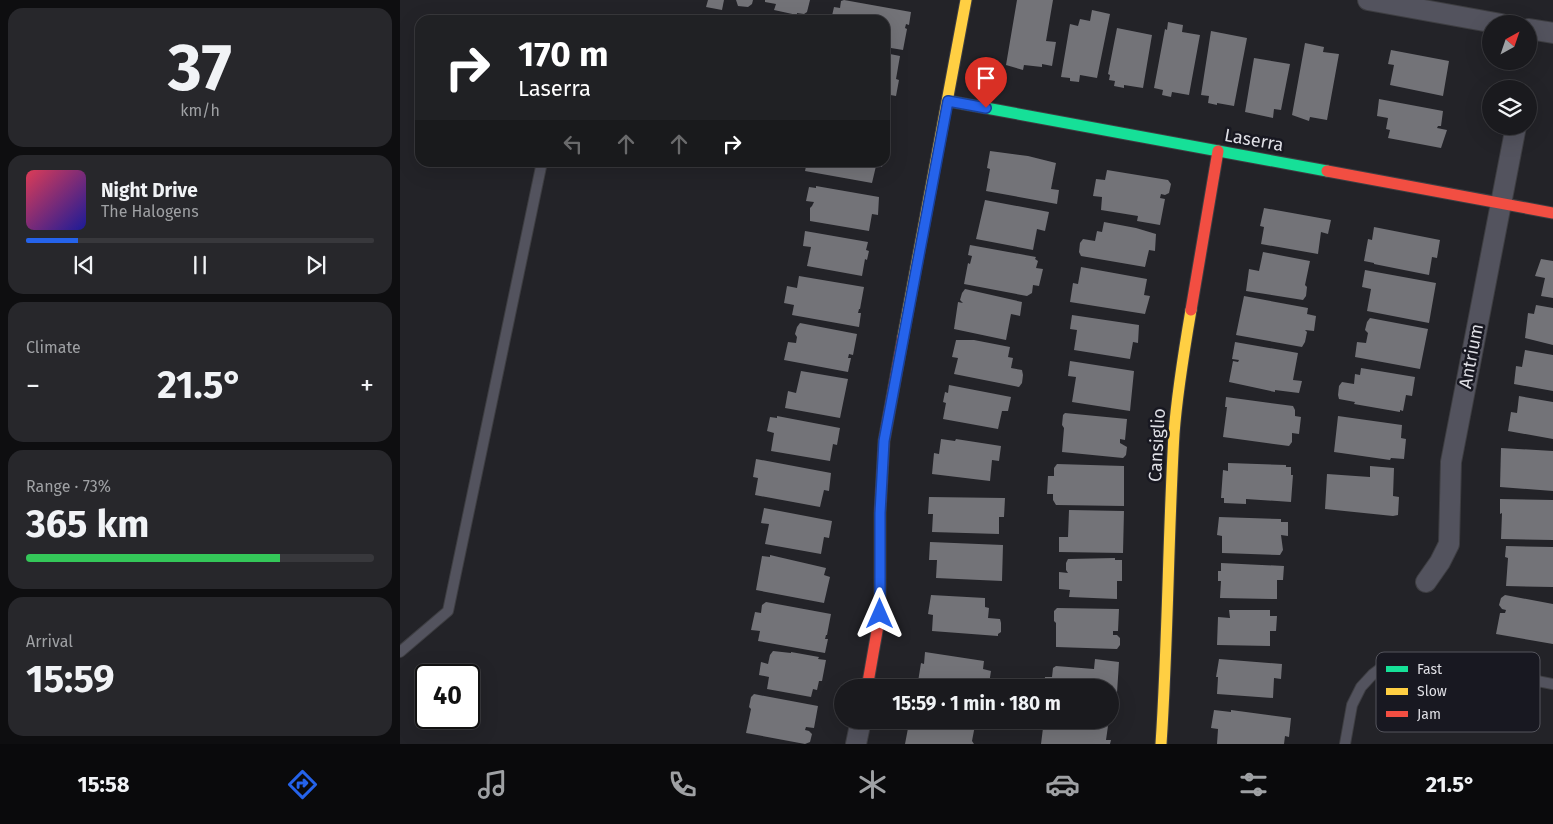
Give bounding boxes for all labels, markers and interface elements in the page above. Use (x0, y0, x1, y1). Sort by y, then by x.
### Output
north arrow (1482, 15, 1538, 70)
map controls (1482, 15, 1537, 135)
text: 37 (168, 29, 232, 107)
text: 170 m (518, 33, 609, 75)
icon: right (435, 35, 500, 100)
pin (965, 57, 1007, 108)
icon: arrive (972, 64, 1000, 92)
text: Laserra (518, 75, 591, 102)
button: layers (1482, 80, 1537, 135)
text: km/h (180, 101, 220, 120)
street label: Laserra (1223, 124, 1285, 156)
icon: left (559, 130, 587, 158)
icon: ahead (612, 130, 640, 158)
icon: ahead (665, 130, 693, 158)
icon: right (718, 130, 746, 158)
text: Night Drive (101, 179, 198, 202)
text: The Halogens (101, 202, 199, 221)
icon: previous (70, 251, 98, 279)
icon: pause (186, 251, 214, 279)
icon: next (302, 251, 330, 279)
street label: Antrium (1454, 322, 1488, 390)
text: Climate (26, 338, 81, 357)
text: 21.5° (157, 362, 243, 408)
text: − (26, 369, 40, 402)
text: + (360, 369, 374, 402)
street label: Cansiglio (1144, 407, 1170, 483)
text: Range · 73% (26, 477, 111, 496)
text: 365 km (26, 501, 149, 547)
position arrow (853, 587, 905, 639)
text: Arrival (26, 632, 73, 651)
legend (1376, 652, 1540, 732)
text: 15:59 (26, 656, 115, 702)
text: Fast (1417, 661, 1443, 678)
speed limit sign: 40 (415, 664, 480, 729)
text: Slow (1417, 683, 1447, 700)
text: 15:59 · 1 min · 180 m (892, 692, 1061, 715)
text: Jam (1417, 706, 1441, 723)
icon: directions (285, 767, 320, 802)
icon: music (475, 767, 510, 802)
icon: phone (665, 767, 700, 802)
icon: climate (855, 767, 890, 802)
icon: car (1045, 767, 1080, 802)
icon: filters (1236, 767, 1271, 802)
text: 15:58 (78, 771, 130, 798)
text: 21.5° (1426, 771, 1475, 798)

